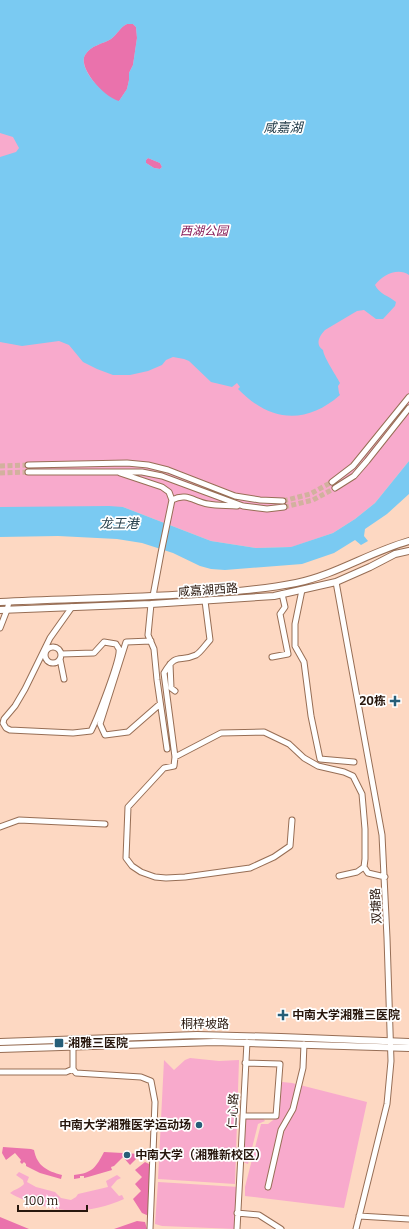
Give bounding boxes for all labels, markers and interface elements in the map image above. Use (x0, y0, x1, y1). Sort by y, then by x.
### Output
water label: 咸嘉湖 (263, 120, 304, 135)
park label: 西湖公园 (180, 224, 230, 238)
water label: 龙王港 (99, 516, 140, 531)
street label: 咸嘉湖西路 (178, 581, 238, 599)
place label: 20栋 (360, 694, 386, 708)
marker: 20栋 (389, 695, 401, 707)
street label: 双塘路 (368, 888, 384, 924)
place label: 中南大学湘雅三医院 (292, 1008, 400, 1022)
marker: 中南大学湘雅三医院 (277, 1009, 289, 1021)
street label: 桐梓坡路 (181, 1017, 229, 1031)
place label: 湘雅三医院 (68, 1036, 128, 1050)
marker: 湘雅三医院 (53, 1037, 65, 1049)
street label: 仁心路 (225, 1093, 241, 1129)
place label: 中南大学湘雅医学运动场 (59, 1118, 191, 1132)
marker: 中南大学湘雅医学运动场 (194, 1120, 204, 1130)
place label: 中南大学（湘雅新校区） (135, 1148, 267, 1162)
marker: 中南大学（湘雅新校区） (122, 1150, 132, 1160)
scale bar (18, 1187, 87, 1213)
text: 100 m (24, 1194, 59, 1208)

